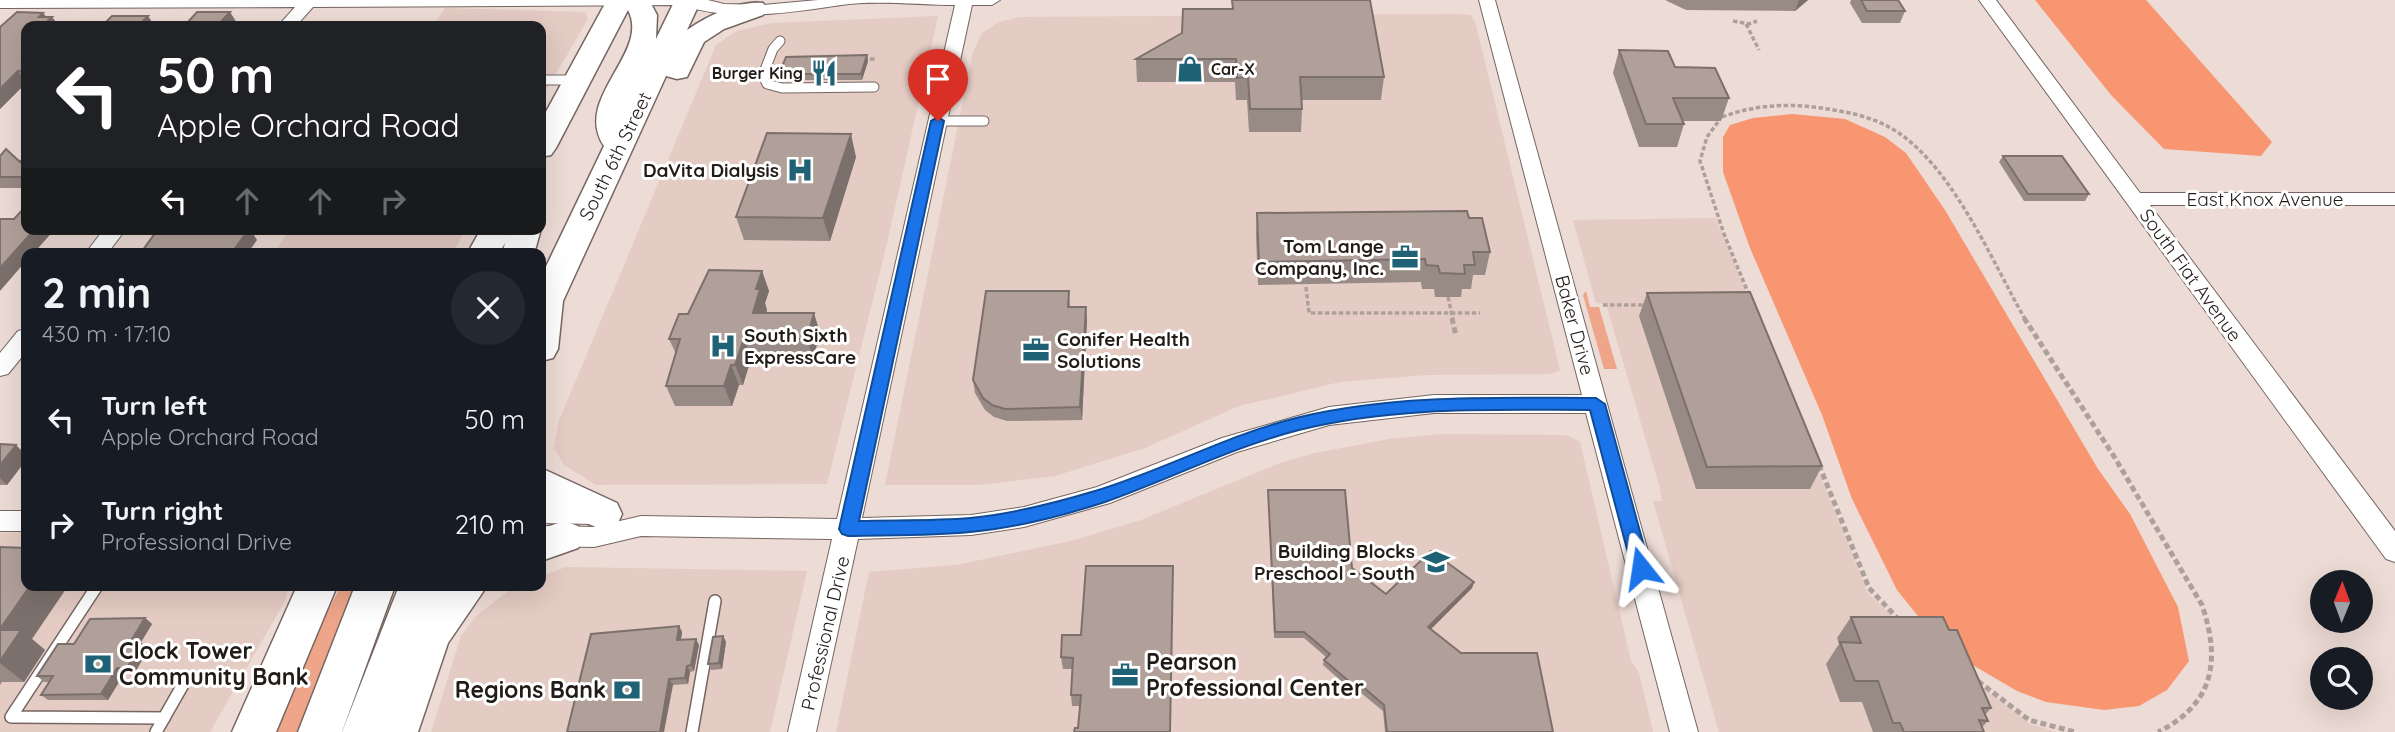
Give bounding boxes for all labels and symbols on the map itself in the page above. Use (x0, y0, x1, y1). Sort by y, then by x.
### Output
pin (908, 49, 968, 121)
shop icon: Car-X (1175, 54, 1205, 84)
restaurant icon: Burger King (809, 58, 839, 88)
place label: Car-X (1211, 59, 1255, 79)
place label: Burger King (712, 63, 803, 83)
street label: South 6th Street (574, 88, 656, 224)
hospital icon: DaVita Dialysis (785, 155, 815, 185)
place label: DaVita Dialysis (643, 158, 779, 182)
street label: East Knox Avenue (2186, 187, 2344, 211)
street label: South Fiat Avenue (2135, 204, 2247, 346)
place label: Tom Lange Company, Inc. (1255, 234, 1384, 280)
office icon: Tom Lange Company, Inc. (1390, 242, 1420, 272)
street label: Baker Drive (1550, 272, 1600, 378)
place label: South Sixth ExpressCare (744, 323, 856, 369)
place label: Conifer Health Solutions (1057, 327, 1190, 373)
hospital icon: South Sixth ExpressCare (708, 331, 738, 361)
office icon: Conifer Health Solutions (1021, 335, 1051, 365)
position arrow (1604, 531, 1678, 605)
place label: Building Blocks Preschool - South (1254, 539, 1415, 585)
school or university icon: Building Blocks Preschool - South (1421, 547, 1451, 577)
street label: Professional Drive (796, 553, 854, 713)
north arrow (2310, 570, 2373, 634)
place label: Clock Tower Community Bank (119, 636, 308, 691)
place label: Pearson Professional Center (1146, 647, 1364, 702)
bank icon: Clock Tower Community Bank (83, 649, 113, 679)
office icon: Pearson Professional Center (1110, 660, 1140, 690)
place label: Regions Bank (455, 675, 606, 704)
bank icon: Regions Bank (612, 675, 642, 705)

